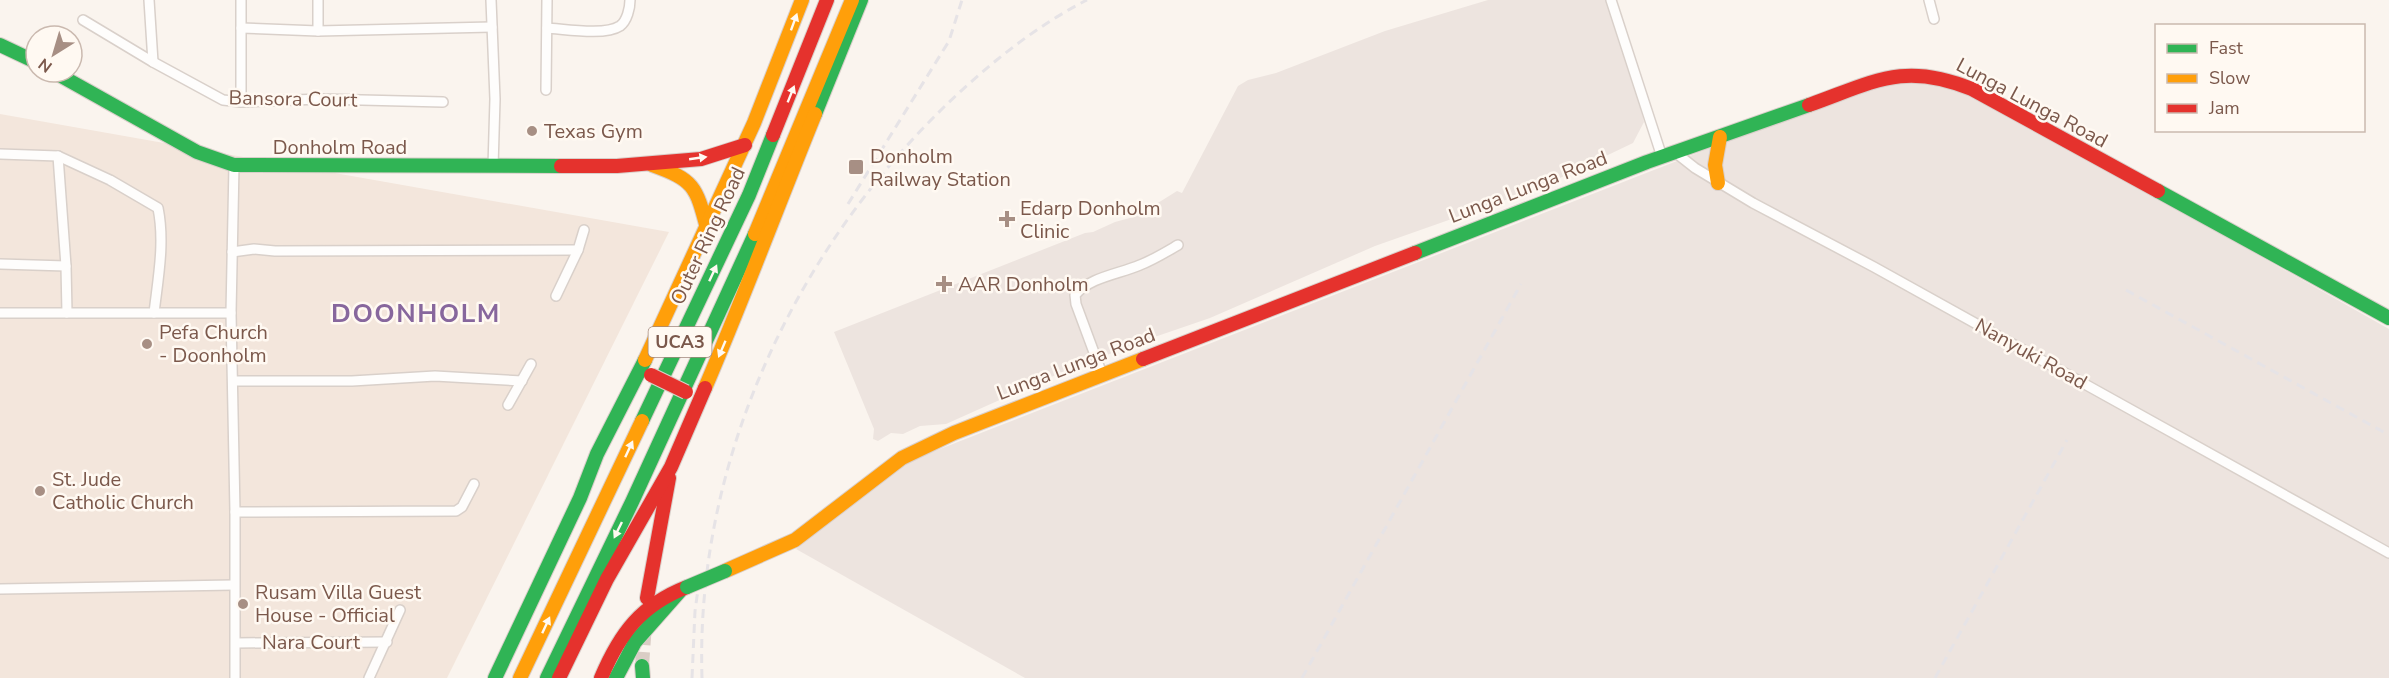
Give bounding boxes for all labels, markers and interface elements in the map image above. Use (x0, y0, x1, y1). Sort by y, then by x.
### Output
one-way arrow (790, 13, 800, 31)
north arrow (24, 24, 84, 84)
legend (2155, 24, 2365, 132)
text: Fast (2209, 36, 2244, 60)
street label: Lunga Lunga Road (1952, 52, 2112, 154)
text: N (34, 53, 57, 78)
text: Slow (2209, 66, 2250, 90)
street label: Bansora Court (228, 84, 359, 114)
one-way arrow (786, 85, 796, 103)
text: Jam (2208, 96, 2240, 120)
place label: Texas Gym (544, 118, 643, 145)
marker: Texas Gym (525, 124, 539, 138)
street label: Donholm Road (273, 134, 407, 161)
place label: Donholm Railway Station (870, 143, 1011, 193)
street label: Lunga Lunga Road (1445, 144, 1611, 230)
one-way arrow (689, 153, 708, 163)
marker: Donholm Railway Station (847, 158, 865, 176)
street label: Outer Ring Road (664, 163, 752, 309)
place label: Edarp Donholm Clinic (1020, 195, 1161, 245)
marker: Edarp Donholm Clinic (998, 210, 1016, 228)
one-way arrow (708, 264, 717, 281)
place label: AAR Donholm (958, 271, 1089, 298)
marker: AAR Donholm (935, 275, 953, 293)
district label: DOONHOLM (331, 296, 501, 331)
street label: Nanyuki Road (1970, 312, 2092, 396)
place label: Pefa Church - Doonholm (159, 319, 268, 369)
street label: Lunga Lunga Road (993, 321, 1159, 407)
road number: UCA3 (648, 327, 712, 357)
marker: Pefa Church - Doonholm (140, 337, 154, 351)
one-way arrow (717, 340, 727, 358)
one-way arrow (625, 441, 634, 458)
place label: St. Jude Catholic Church (52, 466, 194, 516)
marker: St. Jude Catholic Church (33, 484, 47, 498)
one-way arrow (614, 521, 623, 538)
place label: Rusam Villa Guest House - Official (255, 579, 422, 629)
marker: Rusam Villa Guest House - Official (236, 597, 250, 611)
one-way arrow (541, 617, 550, 634)
street label: Nara Court (262, 629, 361, 656)

